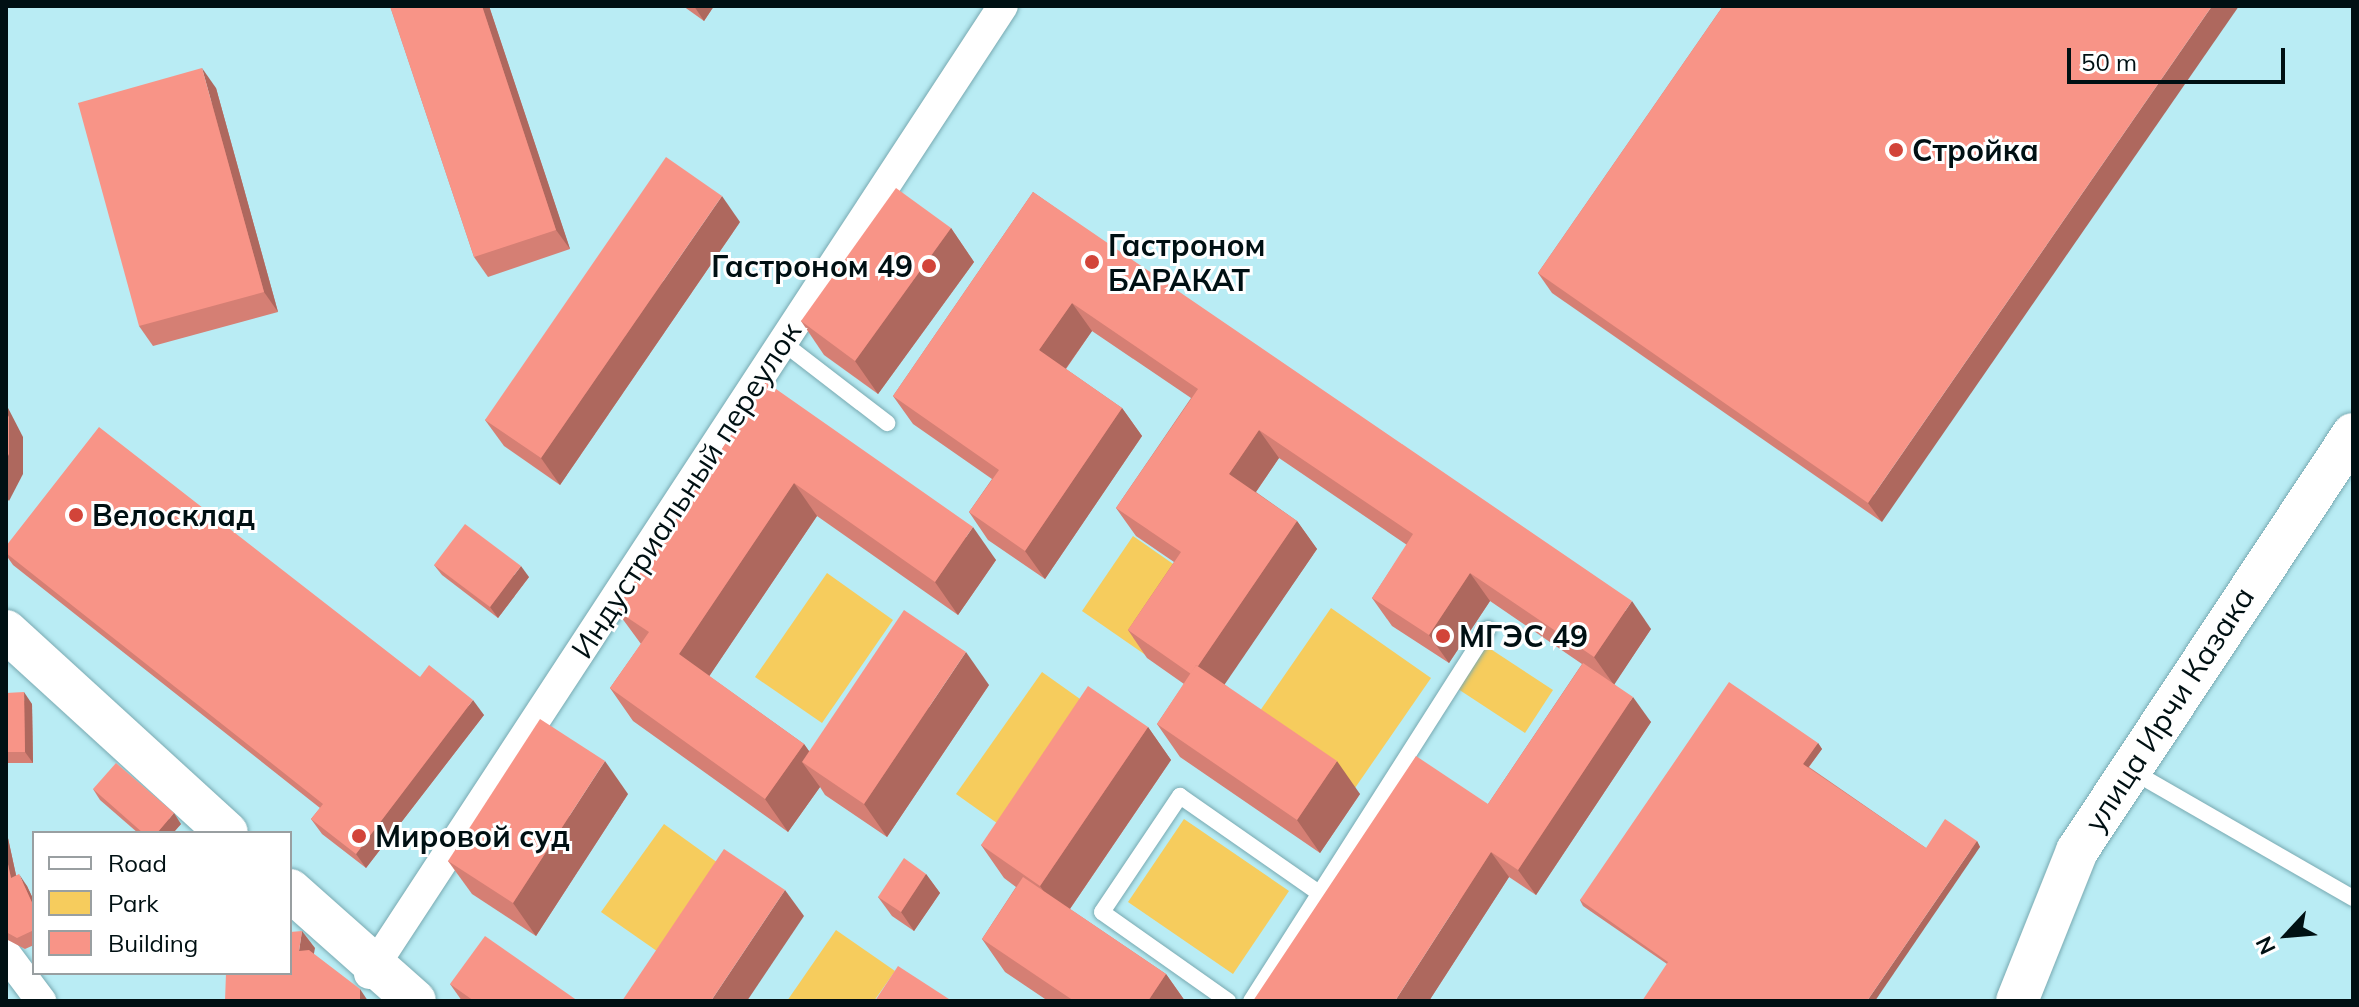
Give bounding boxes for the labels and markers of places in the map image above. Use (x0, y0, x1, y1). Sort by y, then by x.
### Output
place label: Стройка (1912, 132, 2039, 168)
marker: Стройка (1887, 141, 1905, 159)
place label: Гастроном БАРАКАТ (1108, 227, 1265, 298)
place label: Гастроном 49 (711, 248, 913, 284)
marker: Гастроном БАРАКАТ (1083, 253, 1101, 271)
marker: Гастроном 49 (920, 257, 938, 275)
place label: Велосклад (92, 497, 255, 533)
marker: Велосклад (67, 506, 85, 524)
place label: МГЭС 49 (1459, 618, 1588, 654)
marker: МГЭС 49 (1434, 627, 1452, 645)
place label: Мировой суд (375, 818, 570, 854)
marker: Мировой суд (350, 827, 368, 845)

